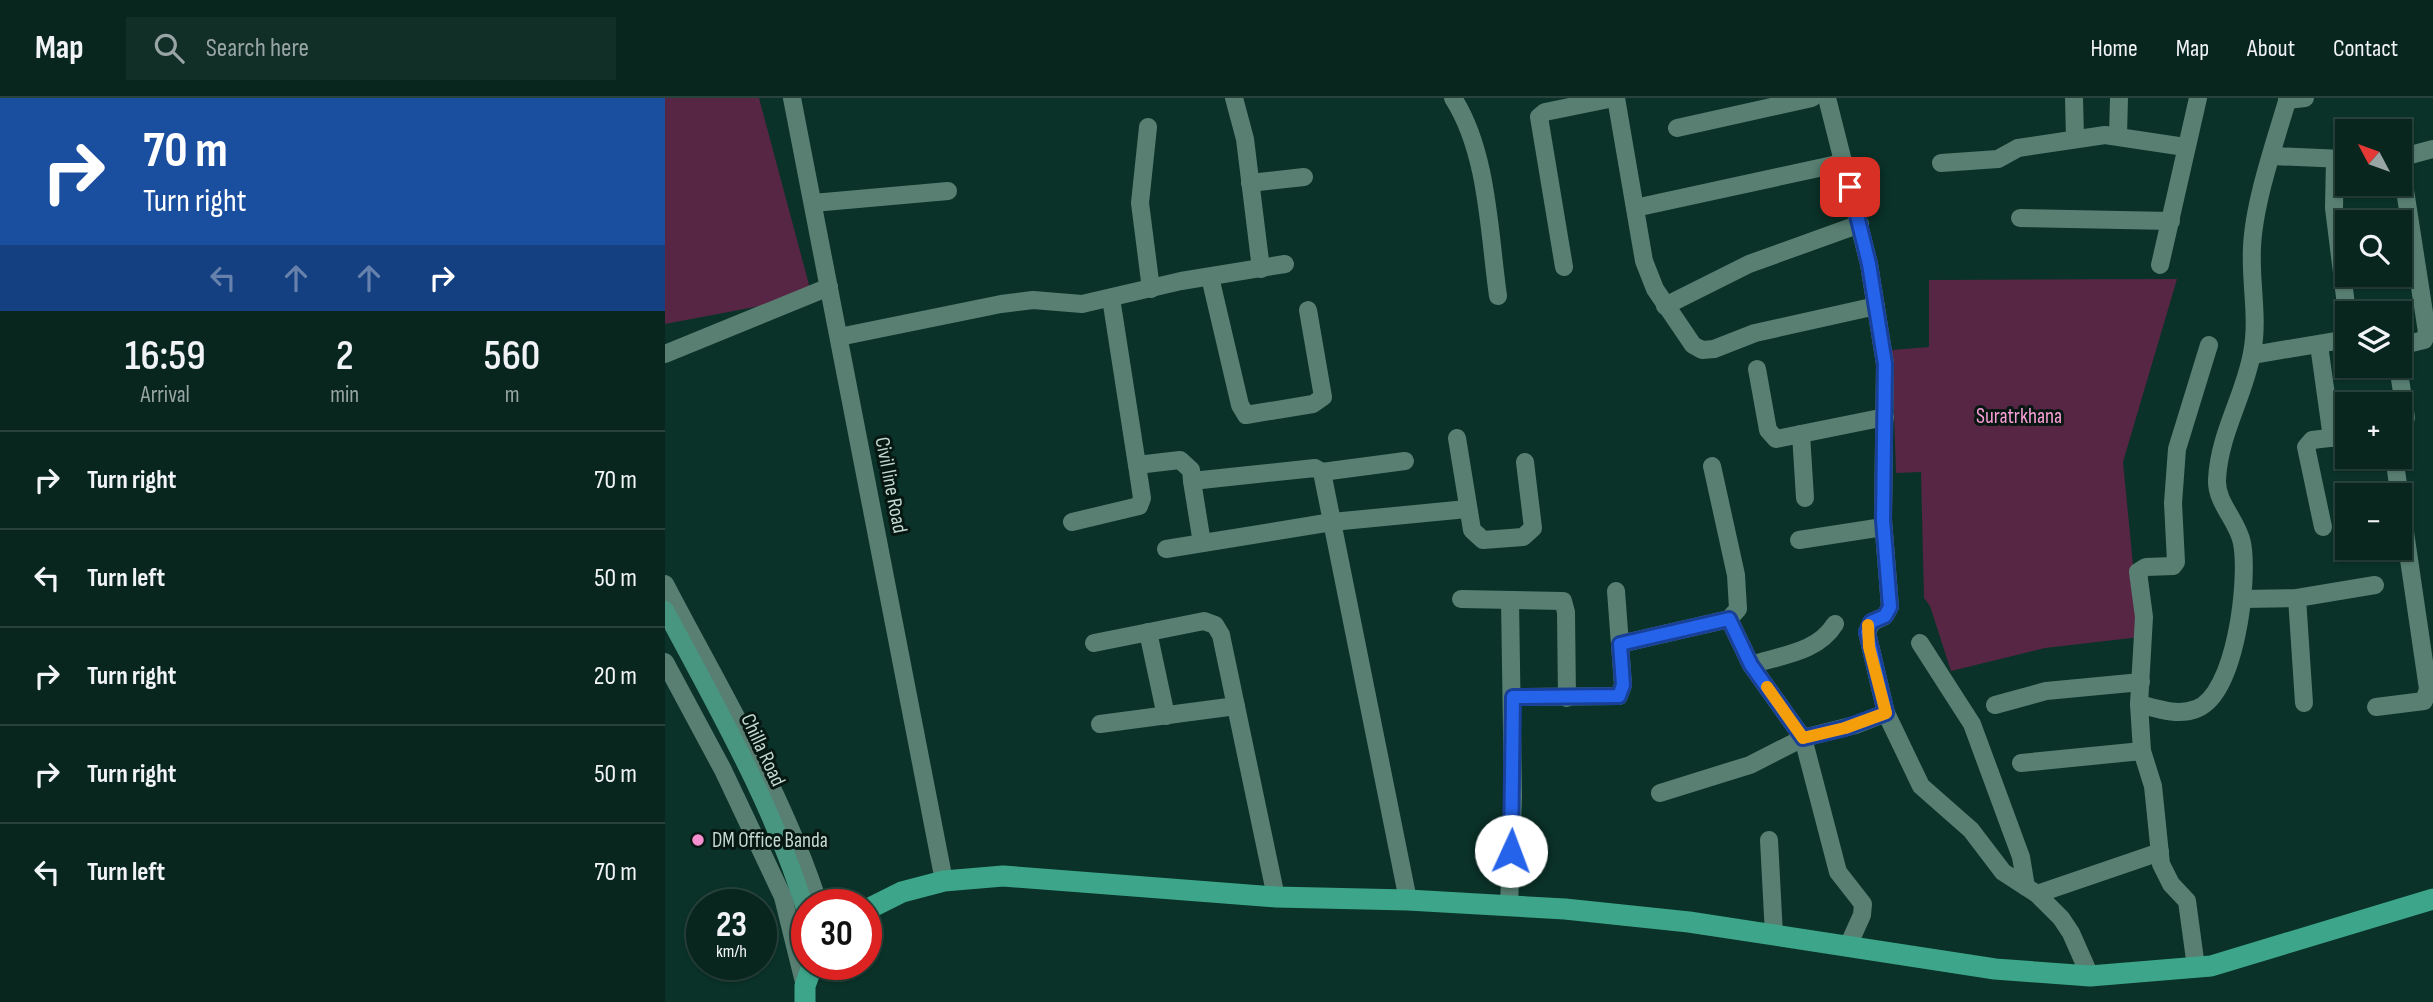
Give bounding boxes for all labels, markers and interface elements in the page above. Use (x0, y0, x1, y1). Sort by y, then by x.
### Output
search box (126, 17, 616, 80)
text: Map (35, 28, 84, 68)
icon: search (150, 29, 188, 67)
text: Search here (206, 33, 309, 64)
text: Home (2090, 34, 2138, 63)
text: Map (2176, 34, 2209, 63)
text: About (2247, 34, 2295, 63)
text: Contact (2333, 34, 2398, 63)
north arrow (2335, 119, 2411, 196)
map controls (2335, 119, 2412, 560)
text: 70 m (143, 122, 228, 181)
icon: right (28, 126, 119, 217)
pin (1820, 157, 1880, 217)
icon: arrive (1831, 168, 1869, 206)
text: Turn right (143, 182, 247, 221)
button: search (2335, 210, 2412, 287)
icon: left (204, 259, 242, 297)
icon: ahead (277, 259, 315, 297)
icon: ahead (350, 259, 388, 297)
icon: right (423, 259, 461, 297)
button: layers (2335, 301, 2412, 378)
text: 16:59 (125, 331, 206, 382)
text: 2 (336, 331, 354, 382)
text: 560 (484, 331, 540, 382)
text: Arrival (140, 381, 190, 409)
text: min (330, 381, 359, 409)
text: m (505, 381, 519, 409)
button: + (2335, 392, 2412, 469)
park label: Suratrkhana (1976, 404, 2062, 429)
street label: Civil line Road (869, 435, 913, 535)
icon: right (28, 461, 66, 499)
text: Turn right (87, 465, 176, 496)
text: 70 m (594, 465, 637, 496)
button: − (2335, 483, 2412, 560)
icon: left (28, 559, 66, 597)
text: Turn left (87, 563, 165, 594)
text: 50 m (594, 563, 637, 594)
icon: right (28, 657, 66, 695)
text: Turn right (87, 661, 176, 692)
text: 20 m (594, 661, 637, 692)
street label: Chilla Road (735, 710, 791, 790)
icon: right (28, 755, 66, 793)
text: Turn right (87, 759, 176, 790)
text: 50 m (594, 759, 637, 790)
position arrow (1474, 814, 1548, 888)
place label: DM Office Banda (712, 828, 828, 853)
marker: DM Office Banda (690, 832, 706, 848)
icon: left (28, 853, 66, 891)
text: Turn left (87, 857, 165, 888)
text: 70 m (594, 857, 637, 888)
speed limit sign: 30 (791, 889, 882, 980)
text: 23 (716, 904, 747, 947)
text: km/h (716, 941, 747, 962)

